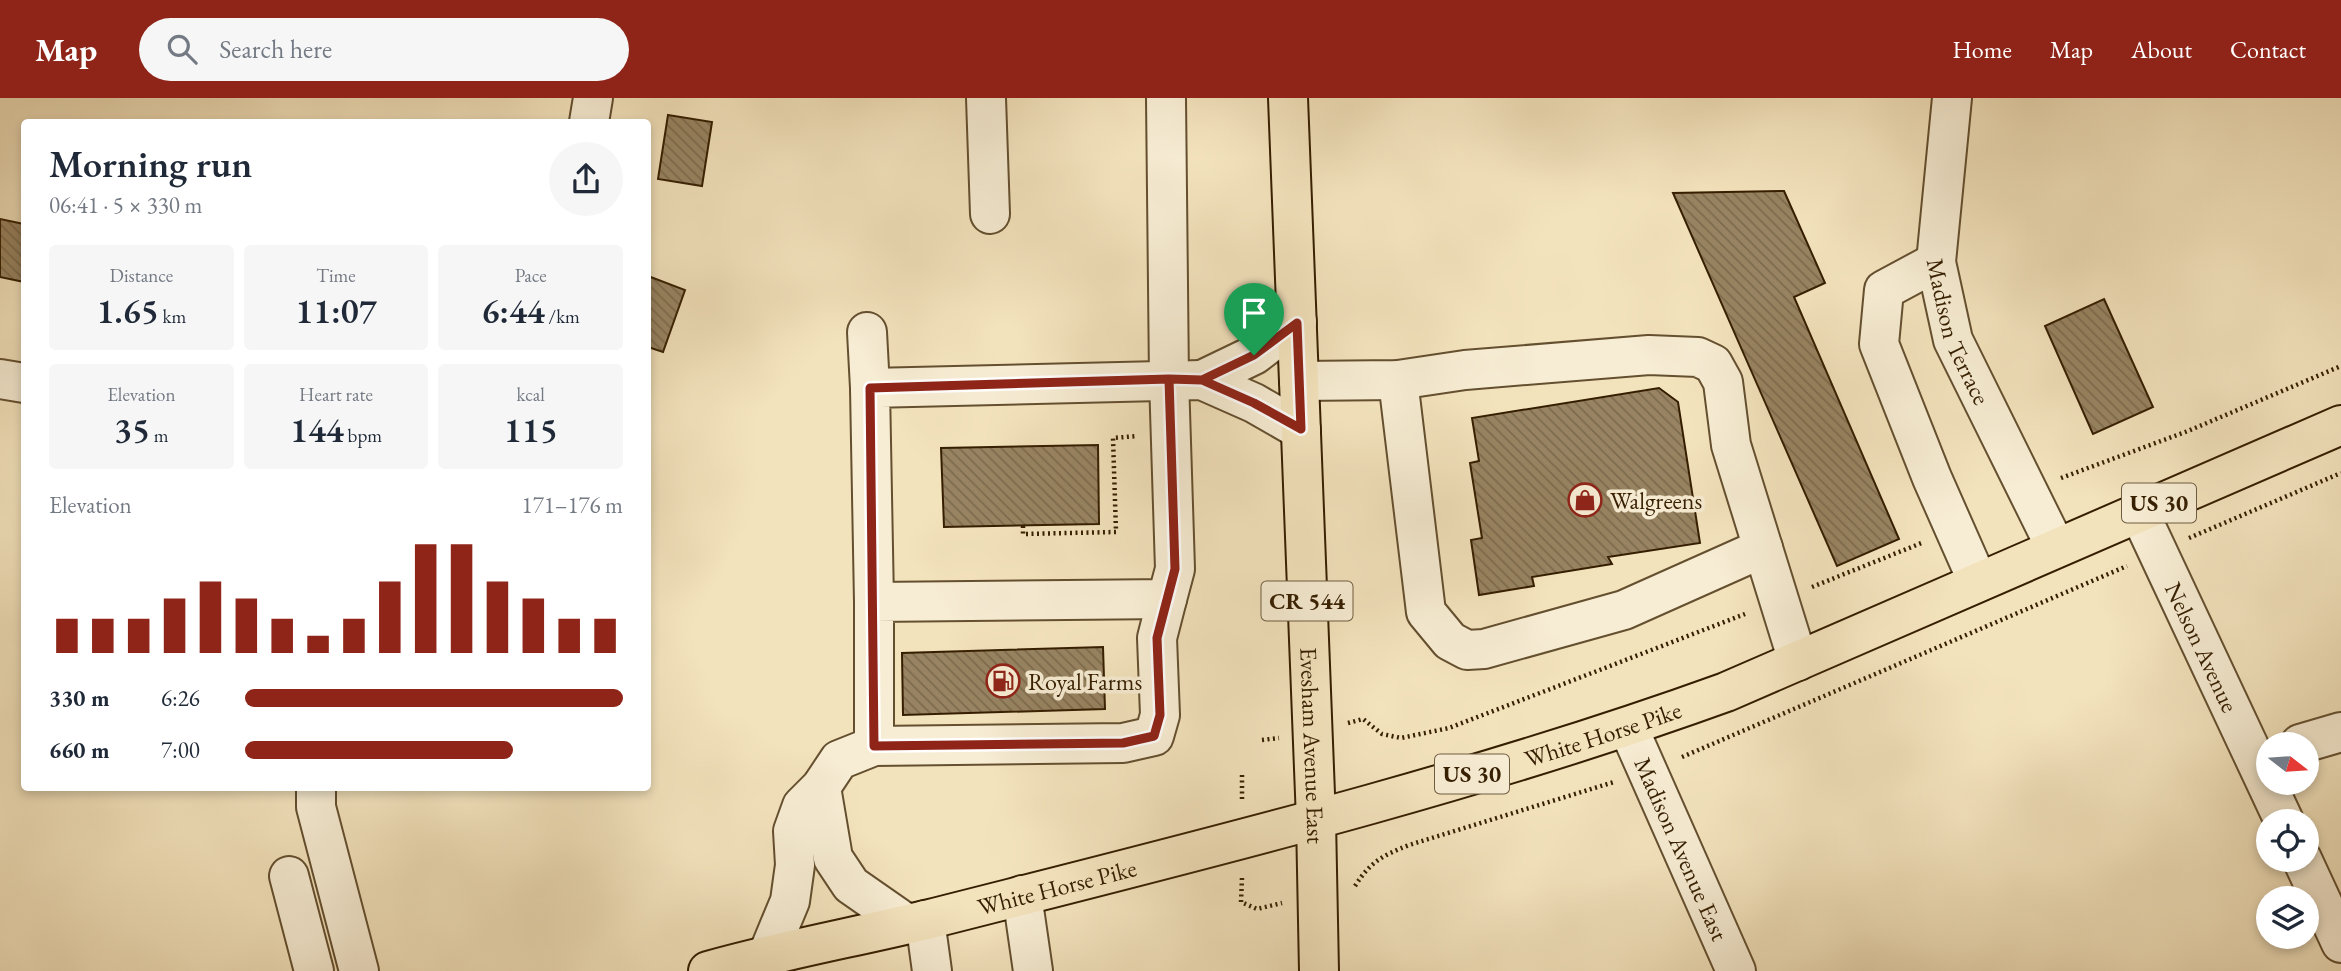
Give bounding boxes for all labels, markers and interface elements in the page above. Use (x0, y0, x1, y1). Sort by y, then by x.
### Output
search box (139, 18, 629, 81)
text: Map (35, 28, 97, 71)
icon: search (163, 30, 201, 68)
text: Search here (219, 32, 332, 66)
text: Home (1952, 34, 2012, 65)
text: Map (2050, 34, 2093, 65)
text: About (2131, 34, 2192, 65)
text: Contact (2230, 34, 2306, 65)
text: Morning run (49, 139, 252, 188)
button: share (549, 142, 623, 216)
text: 06:41 · 5 × 330 m (49, 190, 202, 220)
street label: Madison Terrace (1920, 255, 1998, 410)
text: Distance (110, 263, 173, 288)
text: Time (316, 263, 356, 288)
text: Pace (515, 263, 547, 288)
pin (1224, 283, 1284, 355)
text: 1.65 (96, 288, 159, 333)
text: 11:07 (295, 288, 377, 333)
text: 6:44 (481, 288, 545, 333)
icon: arrive (1235, 294, 1273, 332)
text: km (159, 304, 186, 329)
text: /km (545, 304, 580, 329)
text: Elevation (107, 382, 176, 407)
text: Heart rate (299, 382, 373, 407)
text: kcal (516, 382, 545, 407)
text: 35 (114, 407, 150, 452)
text: 144 (290, 407, 344, 452)
text: 115 (504, 407, 558, 452)
text: m (150, 423, 169, 448)
text: bpm (344, 423, 382, 448)
shop icon: Walgreens (1566, 481, 1604, 519)
road number: US 30 (2122, 484, 2196, 522)
place label: Walgreens (1610, 485, 1702, 516)
text: Elevation (49, 490, 132, 520)
text: 171–176 m (522, 490, 623, 520)
street label: Nelson Avenue (2158, 577, 2246, 717)
road number: CR 544 (1262, 582, 1352, 621)
street label: Evesham Avenue East (1294, 647, 1332, 845)
fuel station icon: Royal Farms (984, 662, 1022, 700)
place label: Royal Farms (1028, 666, 1142, 697)
text: 330 m (49, 683, 110, 713)
text: 6:26 (161, 683, 200, 713)
street label: White Horse Pike (1521, 694, 1685, 774)
north arrow (2256, 732, 2319, 794)
map controls (2256, 732, 2319, 949)
text: 660 m (49, 735, 110, 765)
text: 7:00 (161, 735, 200, 765)
street label: Madison Avenue East (1628, 752, 1736, 946)
road number: US 30 (1435, 754, 1509, 794)
button: locate (2256, 809, 2319, 872)
street label: White Horse Pike (974, 852, 1140, 922)
button: layers (2256, 886, 2319, 949)

